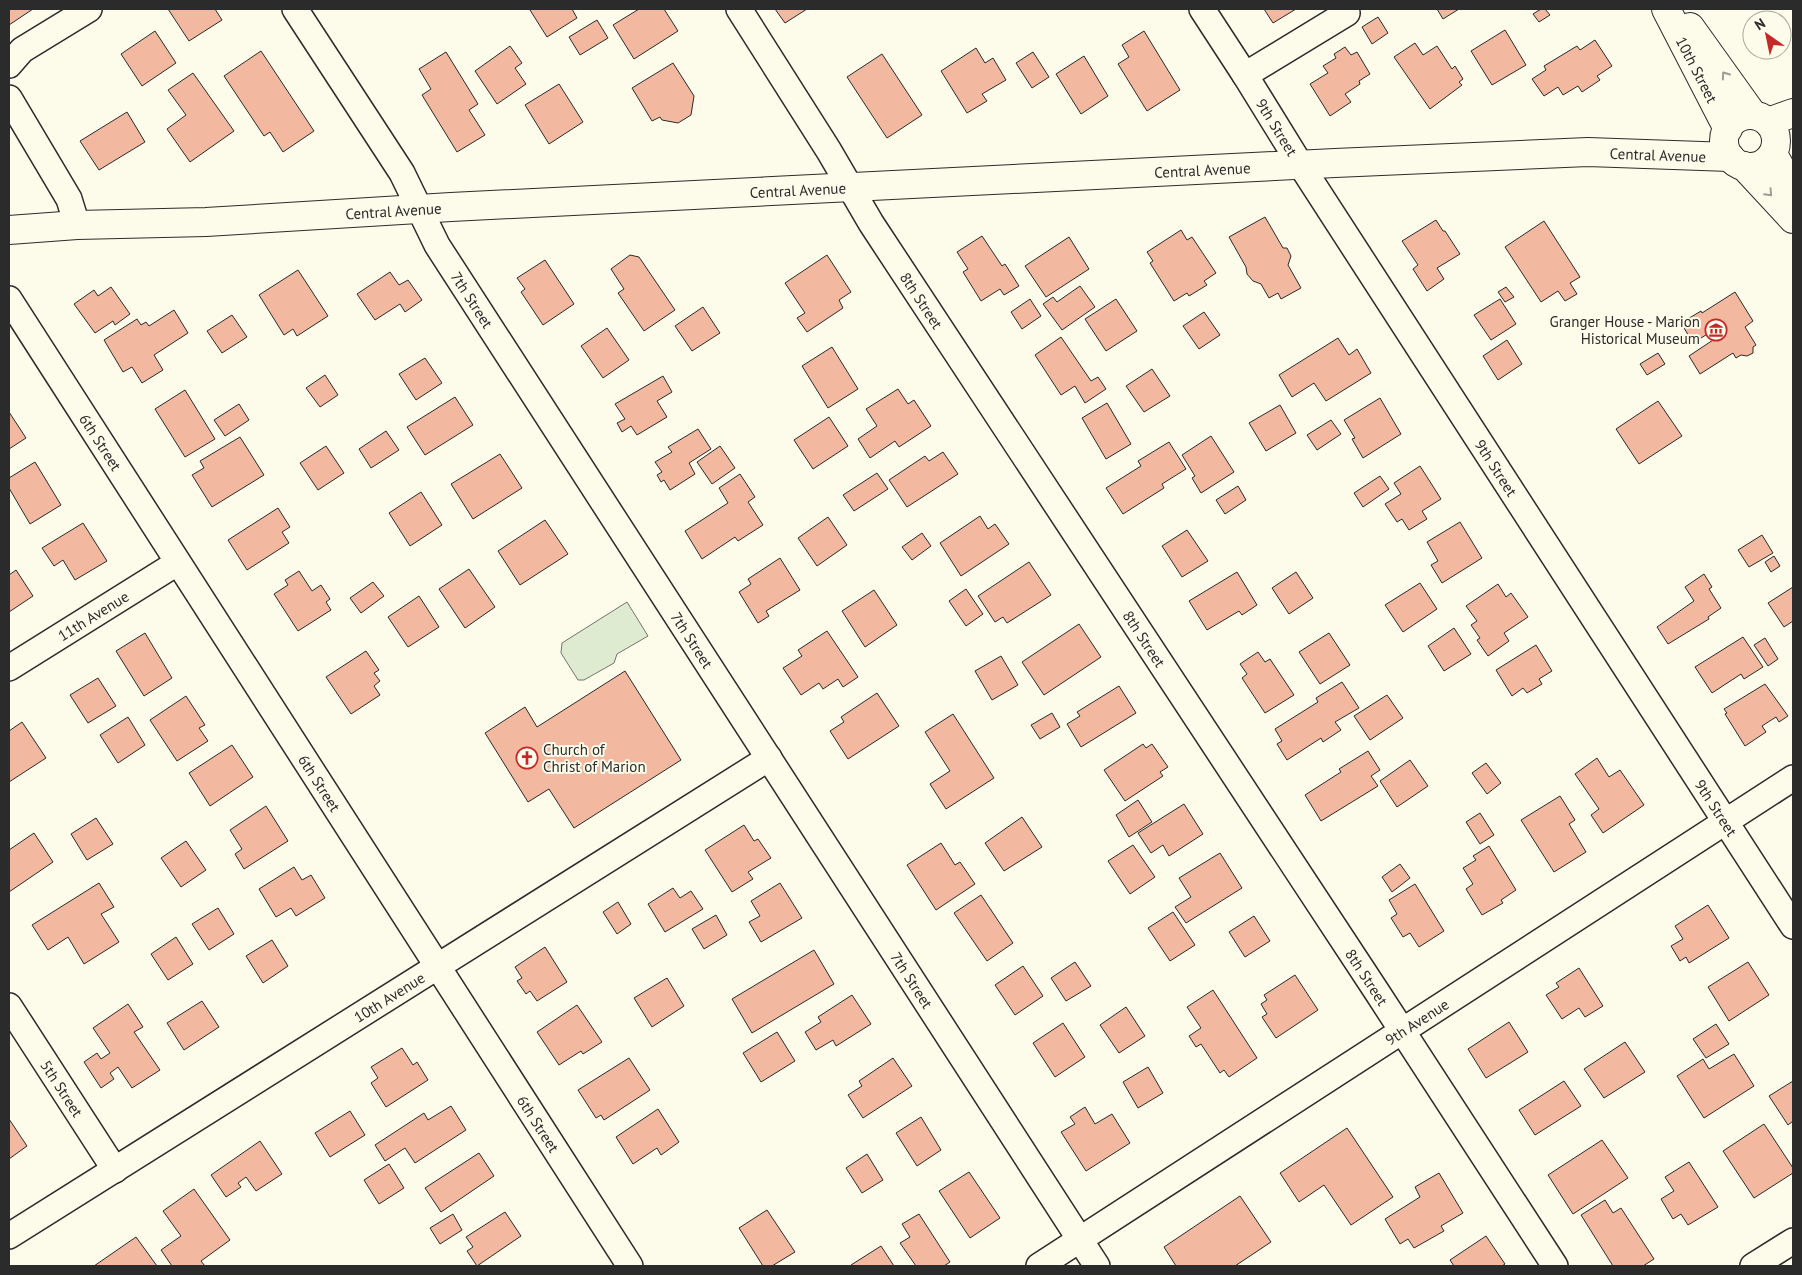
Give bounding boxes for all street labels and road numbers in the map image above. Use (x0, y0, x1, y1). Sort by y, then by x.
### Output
street label: 10th Street (1672, 33, 1722, 106)
street label: 9th Street (1252, 95, 1302, 159)
street label: Central Avenue (1609, 143, 1706, 166)
street label: Central Avenue (1154, 158, 1251, 181)
street label: Central Avenue (749, 178, 846, 202)
street label: Central Avenue (345, 198, 442, 223)
street label: 7th Street (447, 268, 498, 332)
street label: 8th Street (896, 268, 947, 332)
street label: 6th Street (76, 410, 126, 474)
street label: 9th Street (1471, 436, 1522, 500)
street label: 11th Avenue (54, 586, 132, 645)
street label: 8th Street (1119, 607, 1170, 671)
street label: 7th Street (667, 608, 717, 672)
street label: 6th Street (294, 751, 345, 815)
street label: 9th Street (1691, 776, 1742, 840)
street label: 8th Street (1342, 945, 1393, 1009)
street label: 7th Street (887, 948, 937, 1012)
street label: 10th Avenue (350, 968, 428, 1026)
street label: 9th Avenue (1381, 994, 1452, 1049)
street label: 5th Street (37, 1056, 88, 1120)
street label: 6th Street (513, 1092, 564, 1156)

